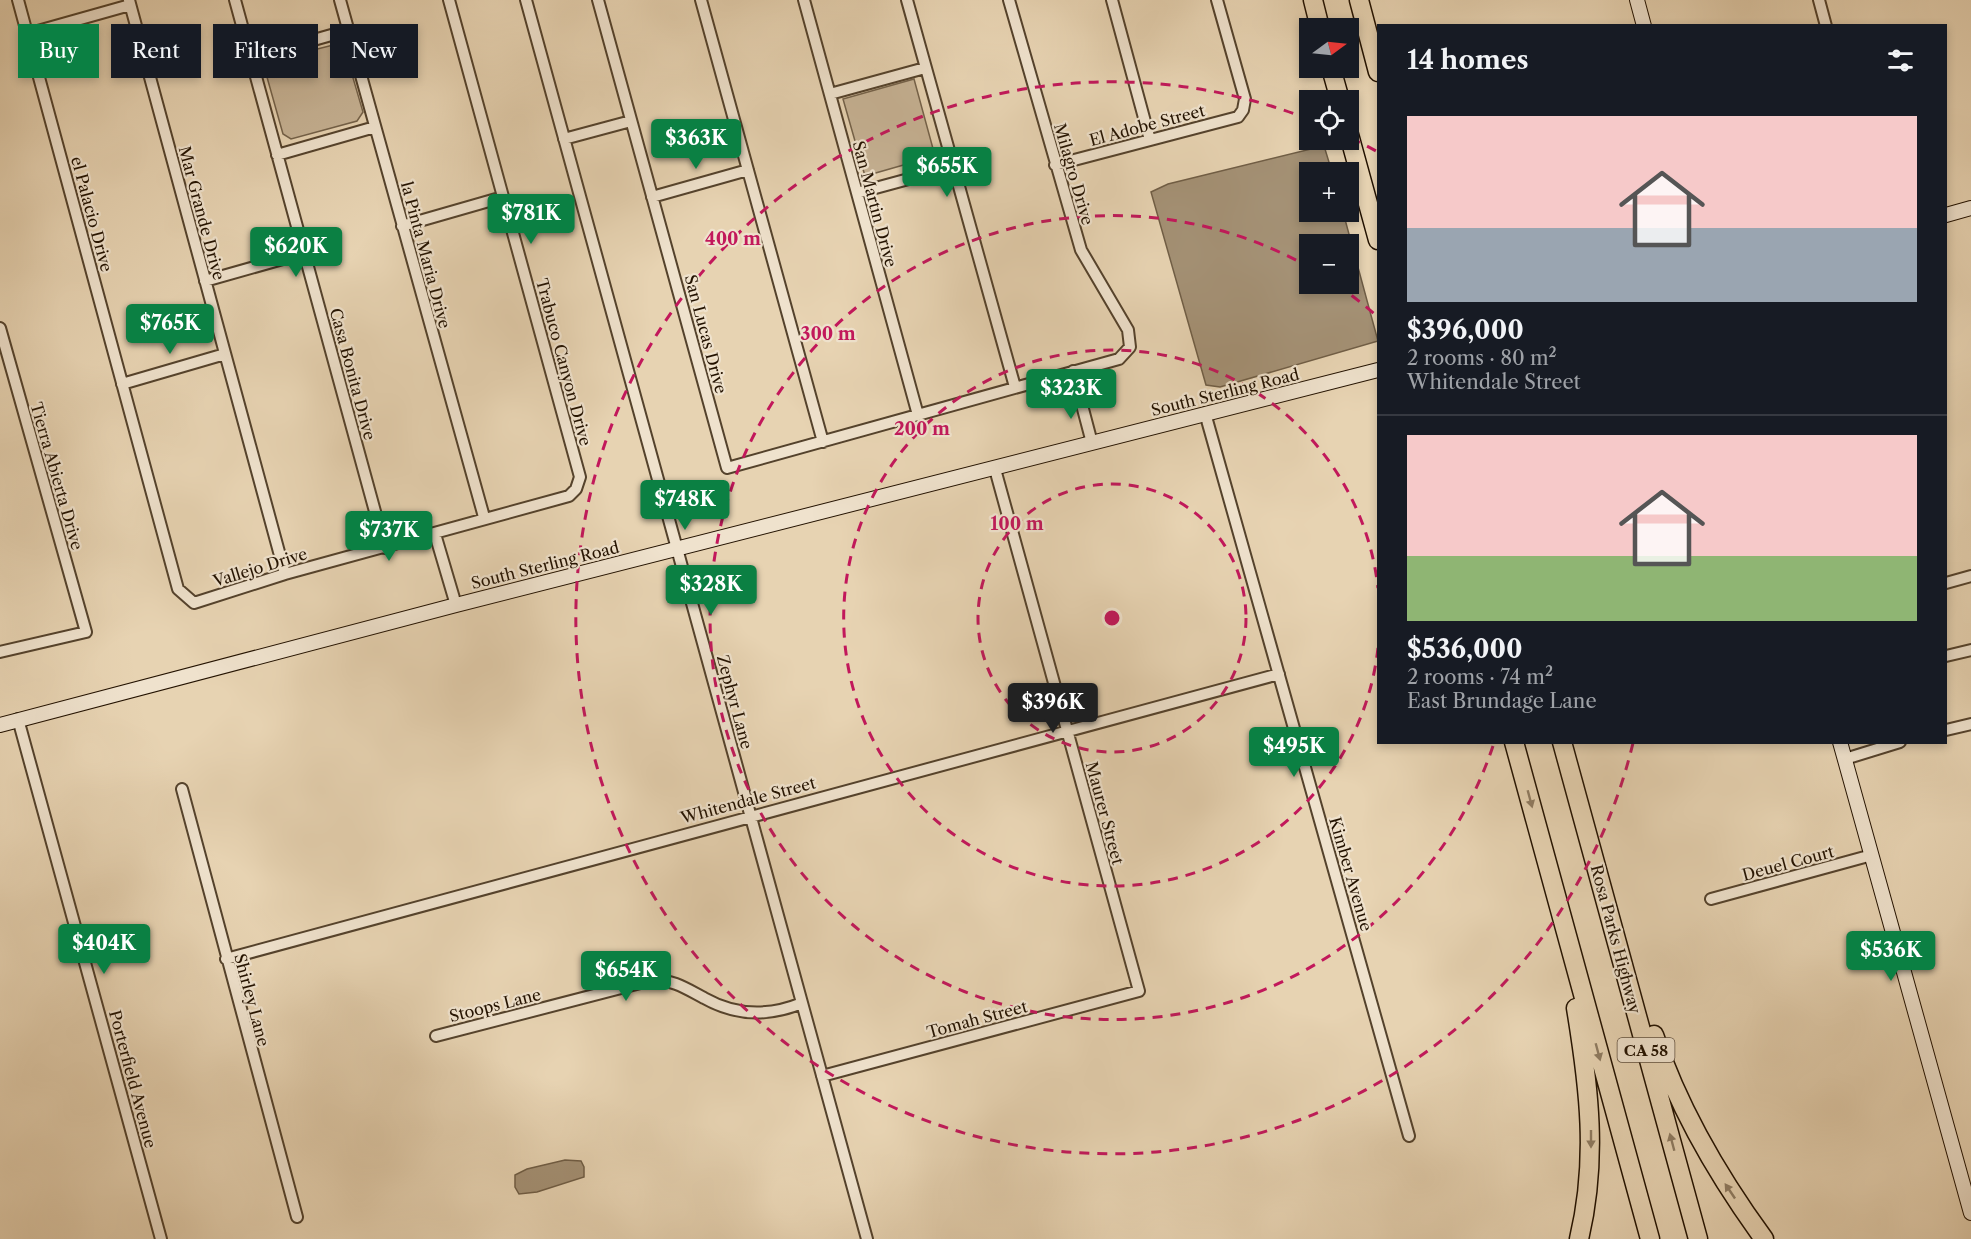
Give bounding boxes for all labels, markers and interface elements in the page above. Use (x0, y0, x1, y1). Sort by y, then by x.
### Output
north arrow (1299, 18, 1359, 78)
map controls (1299, 18, 1359, 294)
chip: Buy (18, 24, 99, 78)
chip: Rent (111, 24, 201, 78)
chip: Filters (213, 24, 318, 78)
chip: New (330, 24, 418, 78)
text: 14 homes (1407, 44, 1529, 76)
icon: filters (1884, 44, 1917, 77)
button: locate (1299, 90, 1359, 150)
street label: El Adobe Street (1087, 100, 1207, 150)
pin: $363K (654, 119, 738, 170)
street label: Milagro Drive (1050, 121, 1098, 227)
text: $363K (665, 126, 727, 150)
street label: San Martin Drive (849, 139, 901, 269)
street label: Mar Grande Drive (175, 144, 229, 282)
pin: $655K (905, 147, 989, 198)
street label: el Palacio Drive (67, 154, 117, 274)
text: $655K (916, 154, 978, 178)
icon: home (1608, 155, 1716, 263)
button: + (1299, 162, 1359, 222)
street label: la Pinta Maria Drive (397, 179, 455, 331)
pin: $781K (489, 194, 573, 245)
text: $781K (502, 201, 560, 225)
pin: $620K (254, 227, 338, 278)
text: 400 m (705, 228, 761, 250)
text: $620K (264, 234, 328, 258)
button: − (1299, 234, 1359, 294)
street label: San Lucas Drive (681, 272, 731, 396)
street label: Trabuco Canyon Drive (532, 276, 596, 448)
pin: $765K (128, 304, 212, 355)
street label: Casa Bonita Drive (326, 306, 380, 442)
text: $765K (140, 311, 200, 335)
text: $396,000 (1407, 314, 1524, 346)
text: 300 m (800, 323, 856, 345)
text: 2 rooms · 80 m² (1407, 346, 1557, 370)
street label: South Sterling Road (1149, 364, 1301, 420)
pin: $323K (1029, 369, 1113, 420)
text: Whitendale Street (1407, 370, 1581, 394)
text: $323K (1040, 376, 1102, 400)
street label: Tierra Abierta Drive (26, 400, 88, 552)
text: 200 m (894, 418, 950, 440)
icon: home (1608, 474, 1716, 582)
pin: $748K (643, 480, 727, 531)
text: $748K (654, 487, 716, 511)
pin: $737K (347, 511, 431, 562)
text: 100 m (990, 513, 1044, 535)
text: $737K (359, 518, 419, 542)
street label: South Sterling Road (469, 537, 621, 593)
street label: Vallejo Drive (210, 543, 309, 591)
pin: $328K (669, 565, 753, 616)
text: $328K (680, 572, 742, 596)
centre of rings (1102, 608, 1122, 628)
text: $536,000 (1407, 633, 1523, 665)
street label: Zephyr Lane (713, 653, 757, 751)
text: 2 rooms · 74 m² (1407, 665, 1553, 689)
pin: $396K (1011, 683, 1095, 734)
text: East Brundage Lane (1407, 689, 1597, 713)
text: $396K (1022, 690, 1084, 714)
pin: $495K (1252, 727, 1336, 778)
text: $495K (1263, 734, 1325, 758)
street label: Maurer Street (1082, 759, 1128, 867)
street label: Whitendale Street (677, 772, 818, 828)
one-way arrow (1525, 790, 1535, 808)
street label: Kimber Avenue (1325, 815, 1377, 933)
street label: Deuel Court (1740, 841, 1836, 885)
street label: Rosa Parks Highway (1587, 862, 1646, 1017)
pin: $404K (62, 924, 146, 975)
text: $404K (72, 931, 136, 955)
pin: $536K (1849, 931, 1933, 982)
text: $536K (1860, 938, 1922, 962)
street label: Shirley Lane (230, 951, 274, 1049)
pin: $654K (584, 951, 668, 1002)
text: $654K (595, 958, 657, 982)
street label: Stoops Lane (447, 984, 543, 1026)
street label: Tomah Street (925, 996, 1030, 1042)
street label: Porterfield Avenue (105, 1008, 161, 1150)
road number: CA 58 (1618, 1038, 1674, 1062)
one-way arrow (1594, 1043, 1604, 1061)
one-way arrow (1586, 1129, 1596, 1148)
one-way arrow (1667, 1133, 1676, 1151)
one-way arrow (1724, 1184, 1736, 1200)

